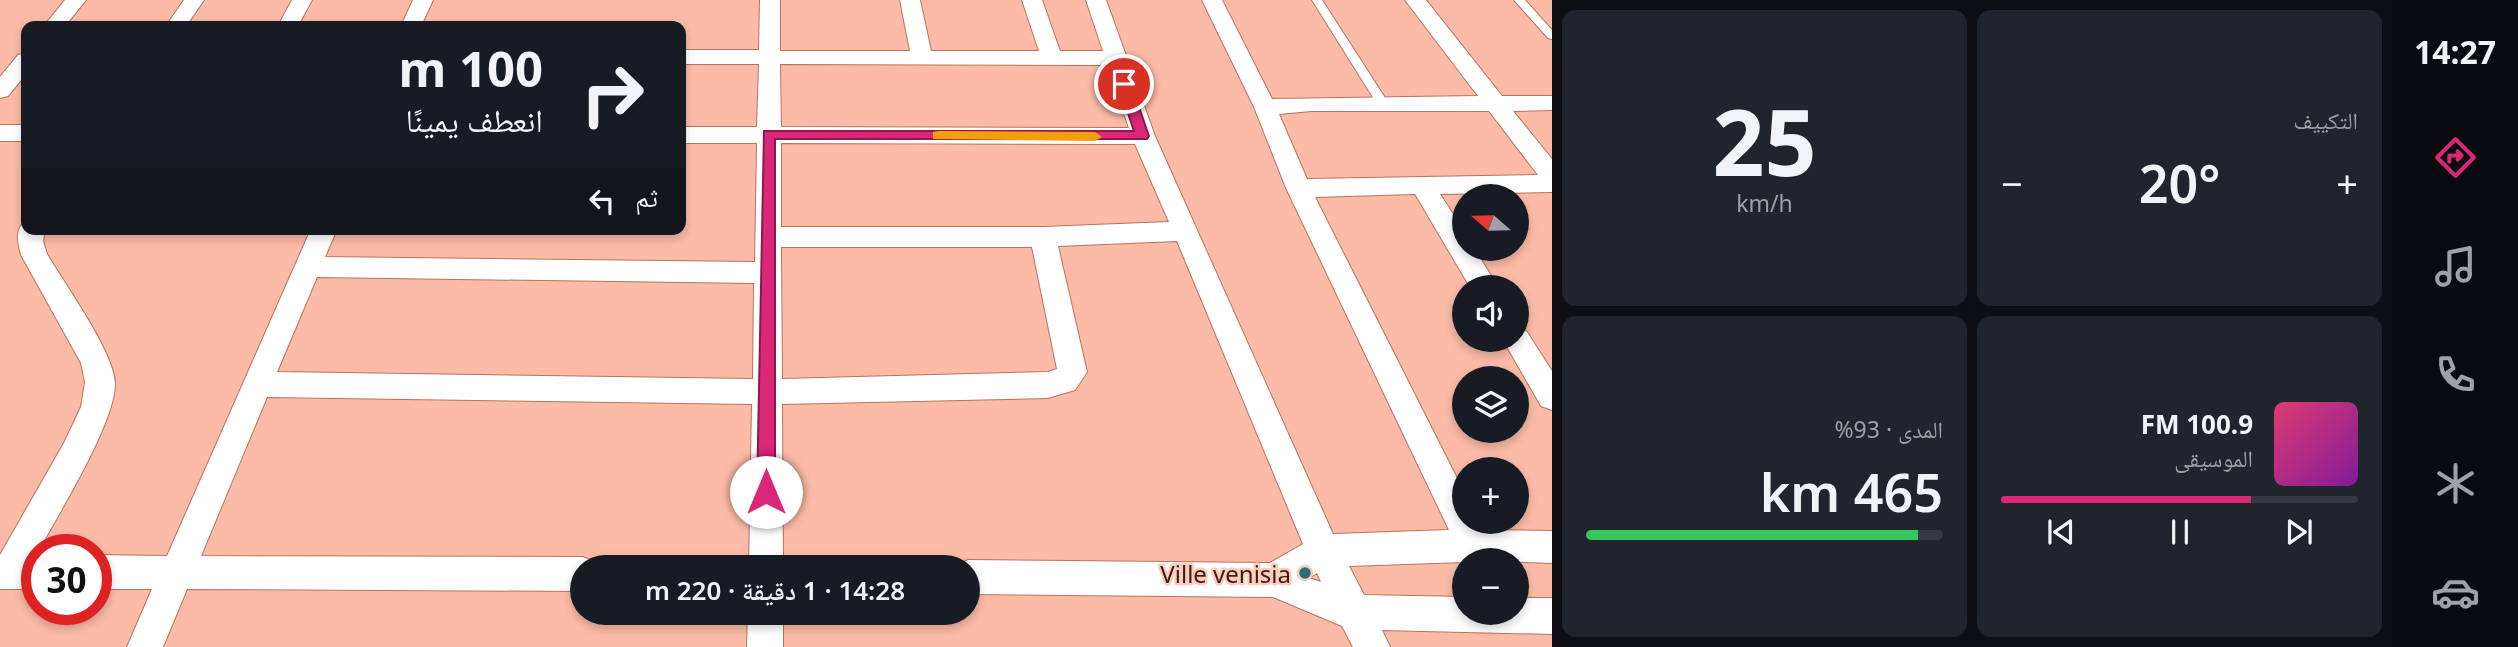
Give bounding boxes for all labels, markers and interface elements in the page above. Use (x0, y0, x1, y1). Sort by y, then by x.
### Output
text: 14:27 (2414, 30, 2496, 73)
text: 100 m (398, 35, 543, 101)
icon: right (567, 49, 658, 140)
pin (1094, 54, 1154, 114)
icon: arrive (1105, 65, 1143, 103)
text: 25 (1712, 79, 1817, 203)
text: انعطف يمينًا (406, 98, 543, 141)
text: التكييف (2293, 104, 2358, 136)
icon: directions (2431, 133, 2480, 182)
text: 20° (2139, 147, 2220, 218)
text: − (2001, 157, 2023, 209)
text: + (2336, 157, 2358, 209)
text: ثم (635, 179, 658, 215)
icon: left (583, 182, 621, 220)
north arrow (1452, 184, 1530, 261)
map controls (1452, 184, 1529, 625)
text: km/h (1736, 187, 1793, 219)
icon: music (2431, 242, 2480, 291)
button: sound (1452, 275, 1529, 352)
icon: phone (2431, 350, 2480, 399)
button: layers (1452, 366, 1529, 443)
text: 100.9 FM (2141, 406, 2253, 442)
text: المدى · 93% (1834, 413, 1943, 445)
text: الموسيقى (2174, 442, 2253, 474)
position arrow (729, 455, 803, 529)
text: 465 km (1760, 456, 1943, 527)
button: + (1452, 457, 1529, 534)
icon: climate (2431, 459, 2480, 508)
icon: previous (2042, 513, 2080, 551)
icon: pause (2161, 513, 2199, 551)
icon: next (2280, 513, 2318, 551)
speed limit sign: 30 (21, 534, 112, 625)
button: − (1452, 548, 1529, 625)
place label: Ville venisia (1160, 557, 1291, 590)
marker: Ville venisia (1297, 565, 1313, 581)
icon: car (2431, 568, 2480, 617)
text: 14:28 · 1 دقيقة · 220 m (645, 572, 905, 608)

